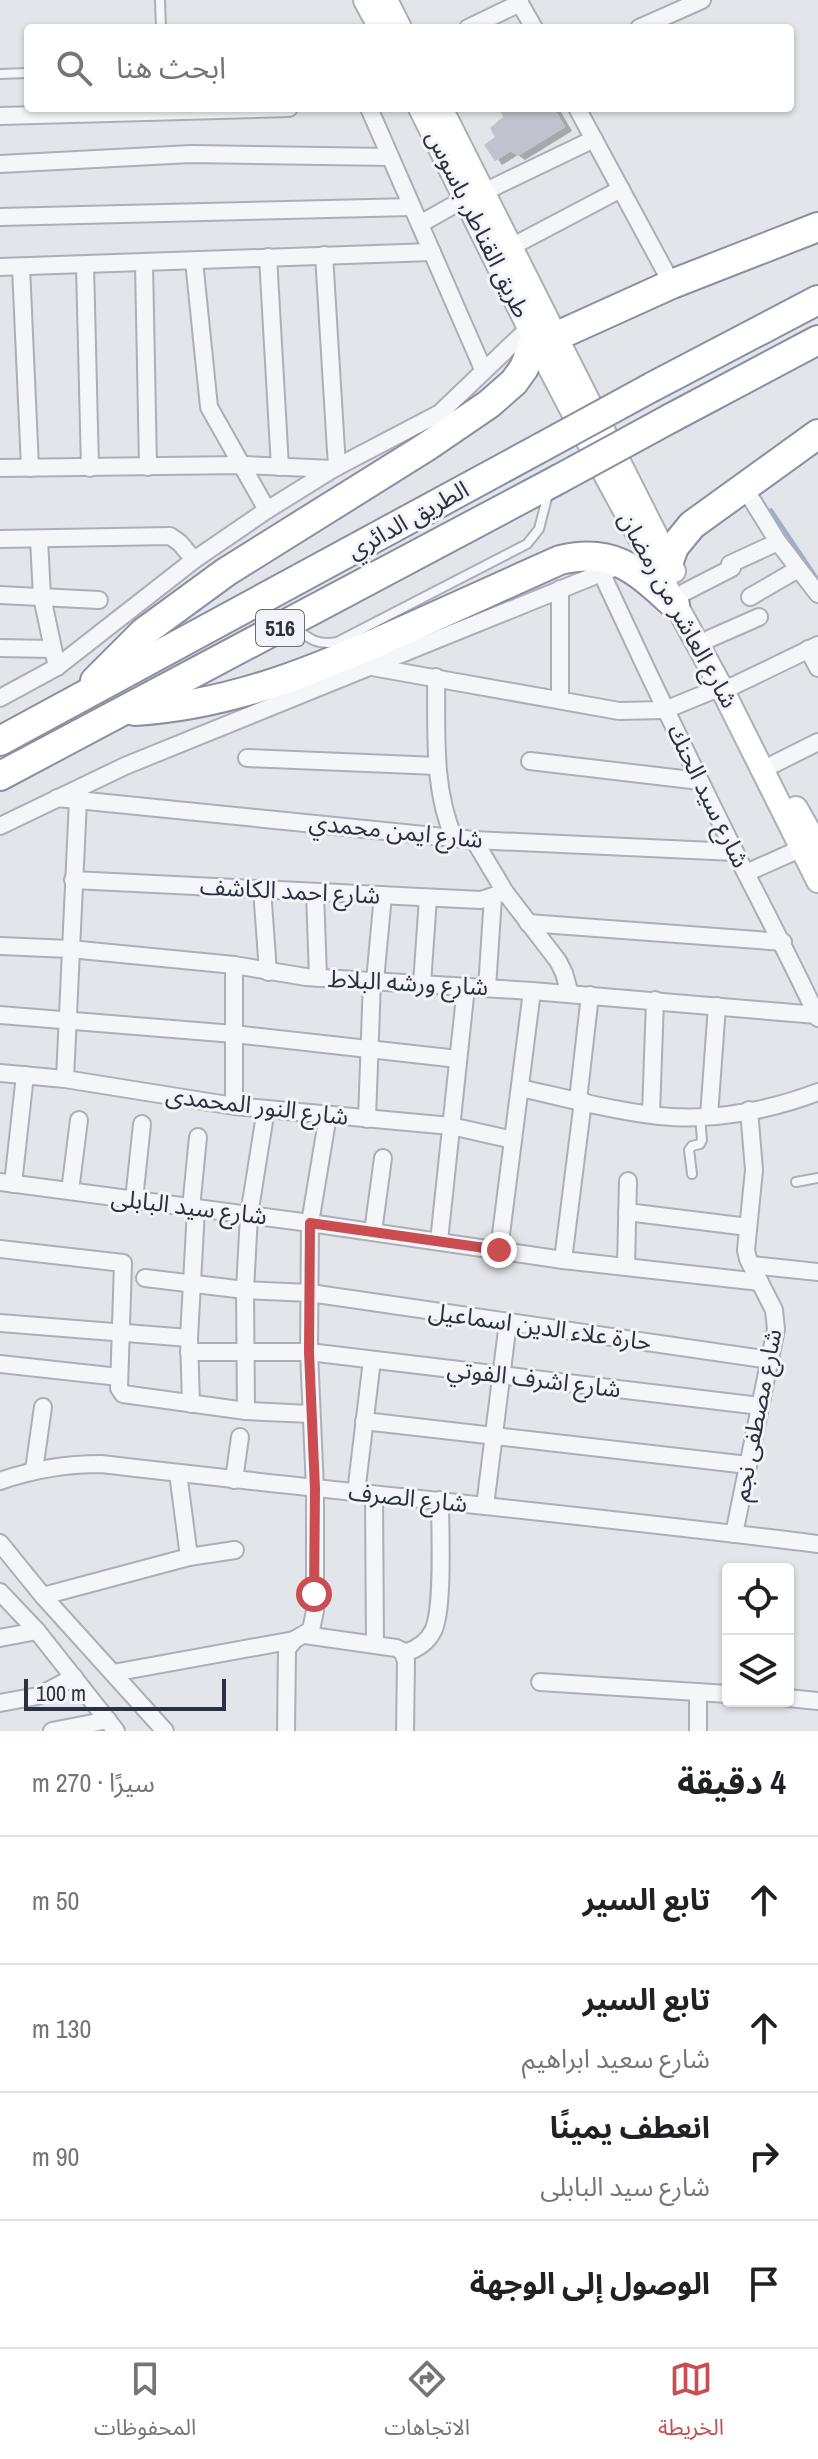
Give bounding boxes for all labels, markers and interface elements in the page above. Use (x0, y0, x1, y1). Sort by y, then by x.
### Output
search box (24, 24, 794, 112)
icon: search (52, 46, 96, 90)
text: ابحث هنا (116, 47, 226, 87)
street label: طريق القناطر, باسوس (419, 124, 538, 323)
street label: الطريق الدائري (341, 473, 476, 569)
street label: شارع العاشر من رمضان (610, 506, 746, 714)
road number: 516 (256, 610, 304, 646)
street label: شارع سيد الحنك (659, 719, 757, 873)
street label: شارع ايمن محمدي (307, 805, 485, 859)
street label: شارع احمد الكاشف (199, 869, 381, 913)
street label: شارع ورشه البلاط (327, 962, 489, 1004)
street label: شارع النور المحمدى (164, 1078, 350, 1134)
street label: شارع سيد البابلى (109, 1181, 269, 1233)
route end (481, 1232, 517, 1268)
street label: حارة علاء الدين اسماعيل (427, 1295, 654, 1357)
street label: شارع مصطفى نجم (724, 1326, 790, 1504)
street label: شارع اشرف الفوتي (445, 1351, 623, 1408)
street label: شارع الصرف (347, 1475, 469, 1521)
map controls (722, 1563, 794, 1707)
button: locate (722, 1563, 794, 1635)
route start (296, 1576, 332, 1612)
button: layers (722, 1635, 794, 1707)
scale bar (24, 1675, 226, 1711)
text: 100 m (36, 1678, 86, 1708)
text: 4 دقيقة (677, 1759, 786, 1805)
text: سيرًا · 270 m (32, 1765, 155, 1800)
icon: ahead (742, 1878, 786, 1922)
text: تابع السير (583, 1879, 710, 1919)
text: 50 m (32, 1883, 79, 1918)
text: تابع السير (583, 1979, 710, 2019)
icon: ahead (742, 2006, 786, 2050)
text: 130 m (32, 2011, 91, 2046)
text: شارع سعيد ابراهيم (522, 2041, 710, 2076)
text: انعطف يمينًا (550, 2107, 710, 2147)
icon: right (742, 2134, 786, 2178)
text: 90 m (32, 2139, 79, 2174)
text: شارع سيد البابلى (540, 2169, 710, 2204)
icon: arrive (742, 2262, 786, 2306)
text: الوصول إلى الوجهة (470, 2263, 710, 2303)
tab: المحفوظات (94, 2357, 196, 2451)
tab: الاتجاهات (384, 2357, 470, 2451)
tab: الخريطة (658, 2357, 724, 2451)

